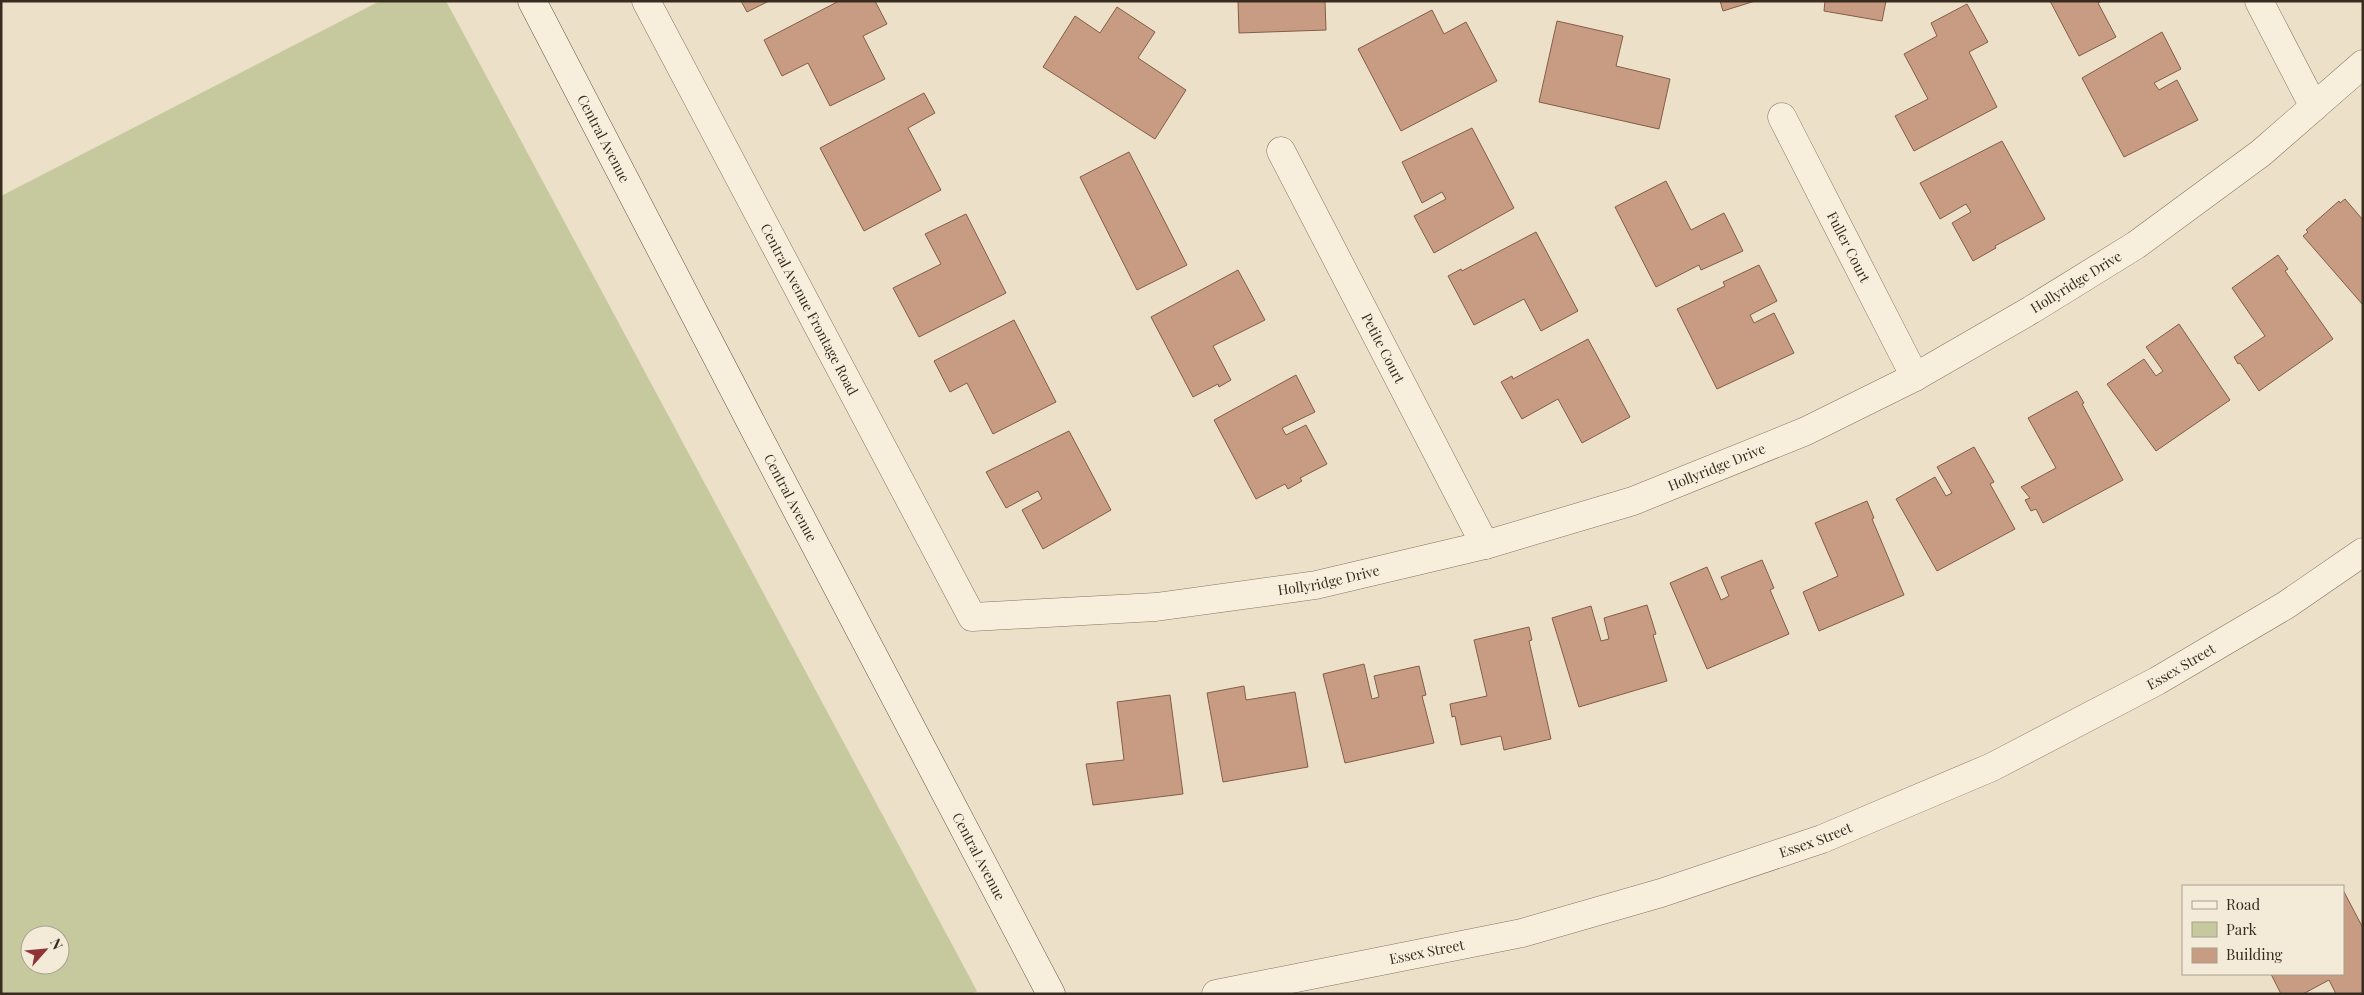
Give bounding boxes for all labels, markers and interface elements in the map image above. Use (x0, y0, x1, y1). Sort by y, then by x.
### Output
street label: Central Avenue (573, 91, 635, 186)
street label: Fuller Court (1823, 208, 1875, 286)
street label: Central Avenue Frontage Road (756, 220, 863, 398)
street label: Hollyridge Drive (2027, 246, 2125, 317)
street label: Petite Court (1358, 310, 1410, 387)
street label: Hollyridge Drive (1665, 438, 1768, 495)
street label: Central Avenue (760, 450, 822, 545)
street label: Hollyridge Drive (1276, 560, 1381, 599)
street label: Essex Street (2143, 638, 2219, 694)
street label: Central Avenue (948, 809, 1010, 903)
street label: Essex Street (1777, 817, 1856, 862)
legend (2182, 885, 2344, 975)
text: Road (2226, 894, 2260, 914)
text: Park (2226, 919, 2258, 939)
north arrow (20, 925, 70, 975)
text: N (46, 935, 68, 953)
street label: Essex Street (1388, 935, 1467, 968)
text: Building (2226, 944, 2283, 964)

